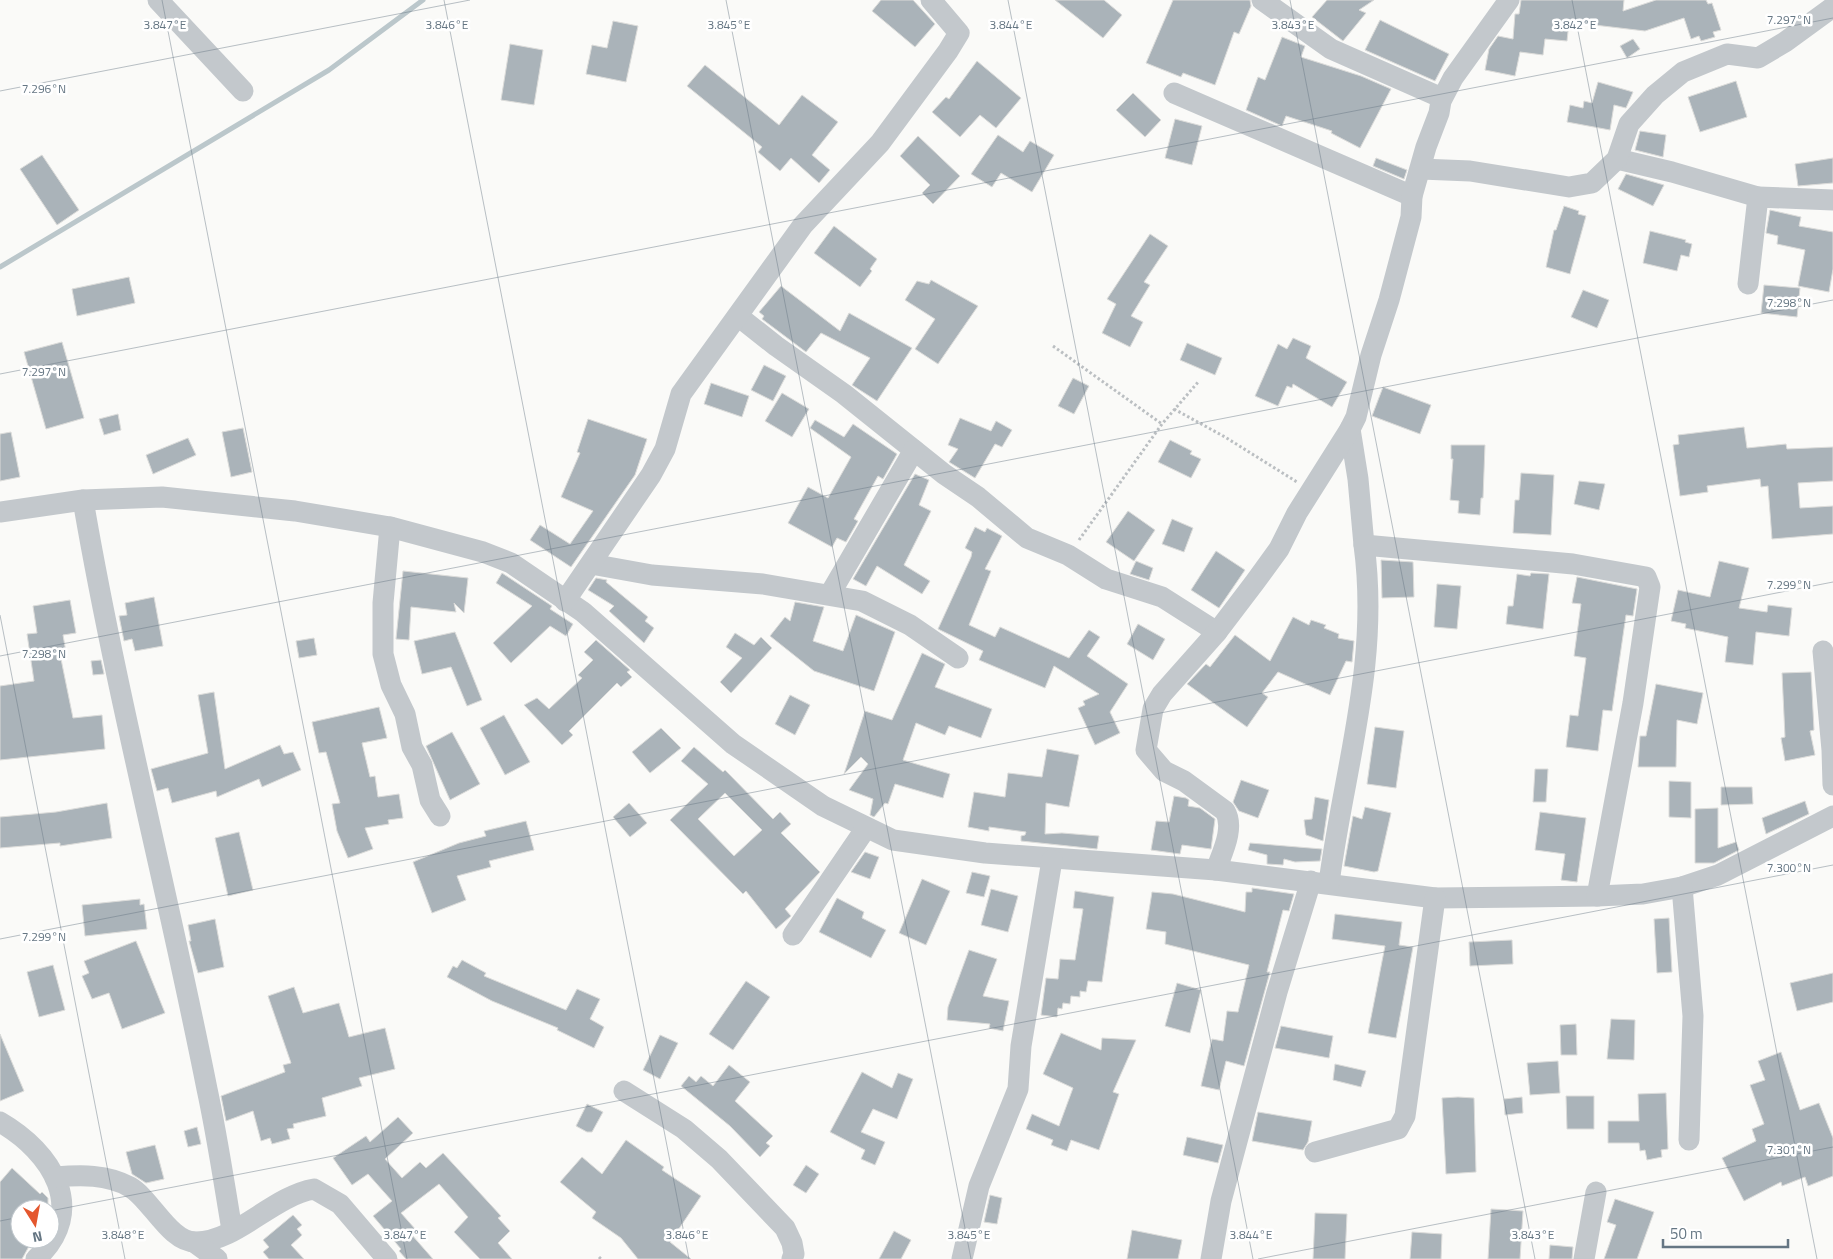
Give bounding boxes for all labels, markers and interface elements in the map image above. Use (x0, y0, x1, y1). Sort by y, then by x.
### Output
text: 7.297°N (1767, 10, 1811, 29)
text: 3.847°E (144, 15, 187, 34)
text: 3.846°E (426, 15, 469, 34)
text: 3.845°E (708, 15, 751, 34)
text: 3.844°E (990, 15, 1033, 34)
text: 3.843°E (1272, 15, 1315, 34)
text: 3.842°E (1554, 15, 1597, 34)
text: 7.296°N (22, 79, 66, 98)
text: 7.298°N (1767, 293, 1811, 312)
text: 7.297°N (22, 362, 66, 381)
text: 7.299°N (1767, 575, 1811, 594)
text: 7.298°N (22, 644, 66, 663)
text: 7.300°N (1767, 858, 1811, 877)
text: 7.299°N (22, 927, 66, 946)
text: 7.301°N (1767, 1140, 1811, 1159)
north arrow (10, 1199, 60, 1249)
scale bar (1663, 1216, 1788, 1248)
text: 50 m (1670, 1222, 1703, 1245)
text: 3.848°E (102, 1225, 145, 1244)
text: 3.847°E (384, 1225, 427, 1244)
text: 3.846°E (666, 1225, 709, 1244)
text: 3.845°E (948, 1225, 991, 1244)
text: 3.844°E (1230, 1225, 1273, 1244)
text: 3.843°E (1512, 1225, 1555, 1244)
text: N (31, 1226, 44, 1248)

